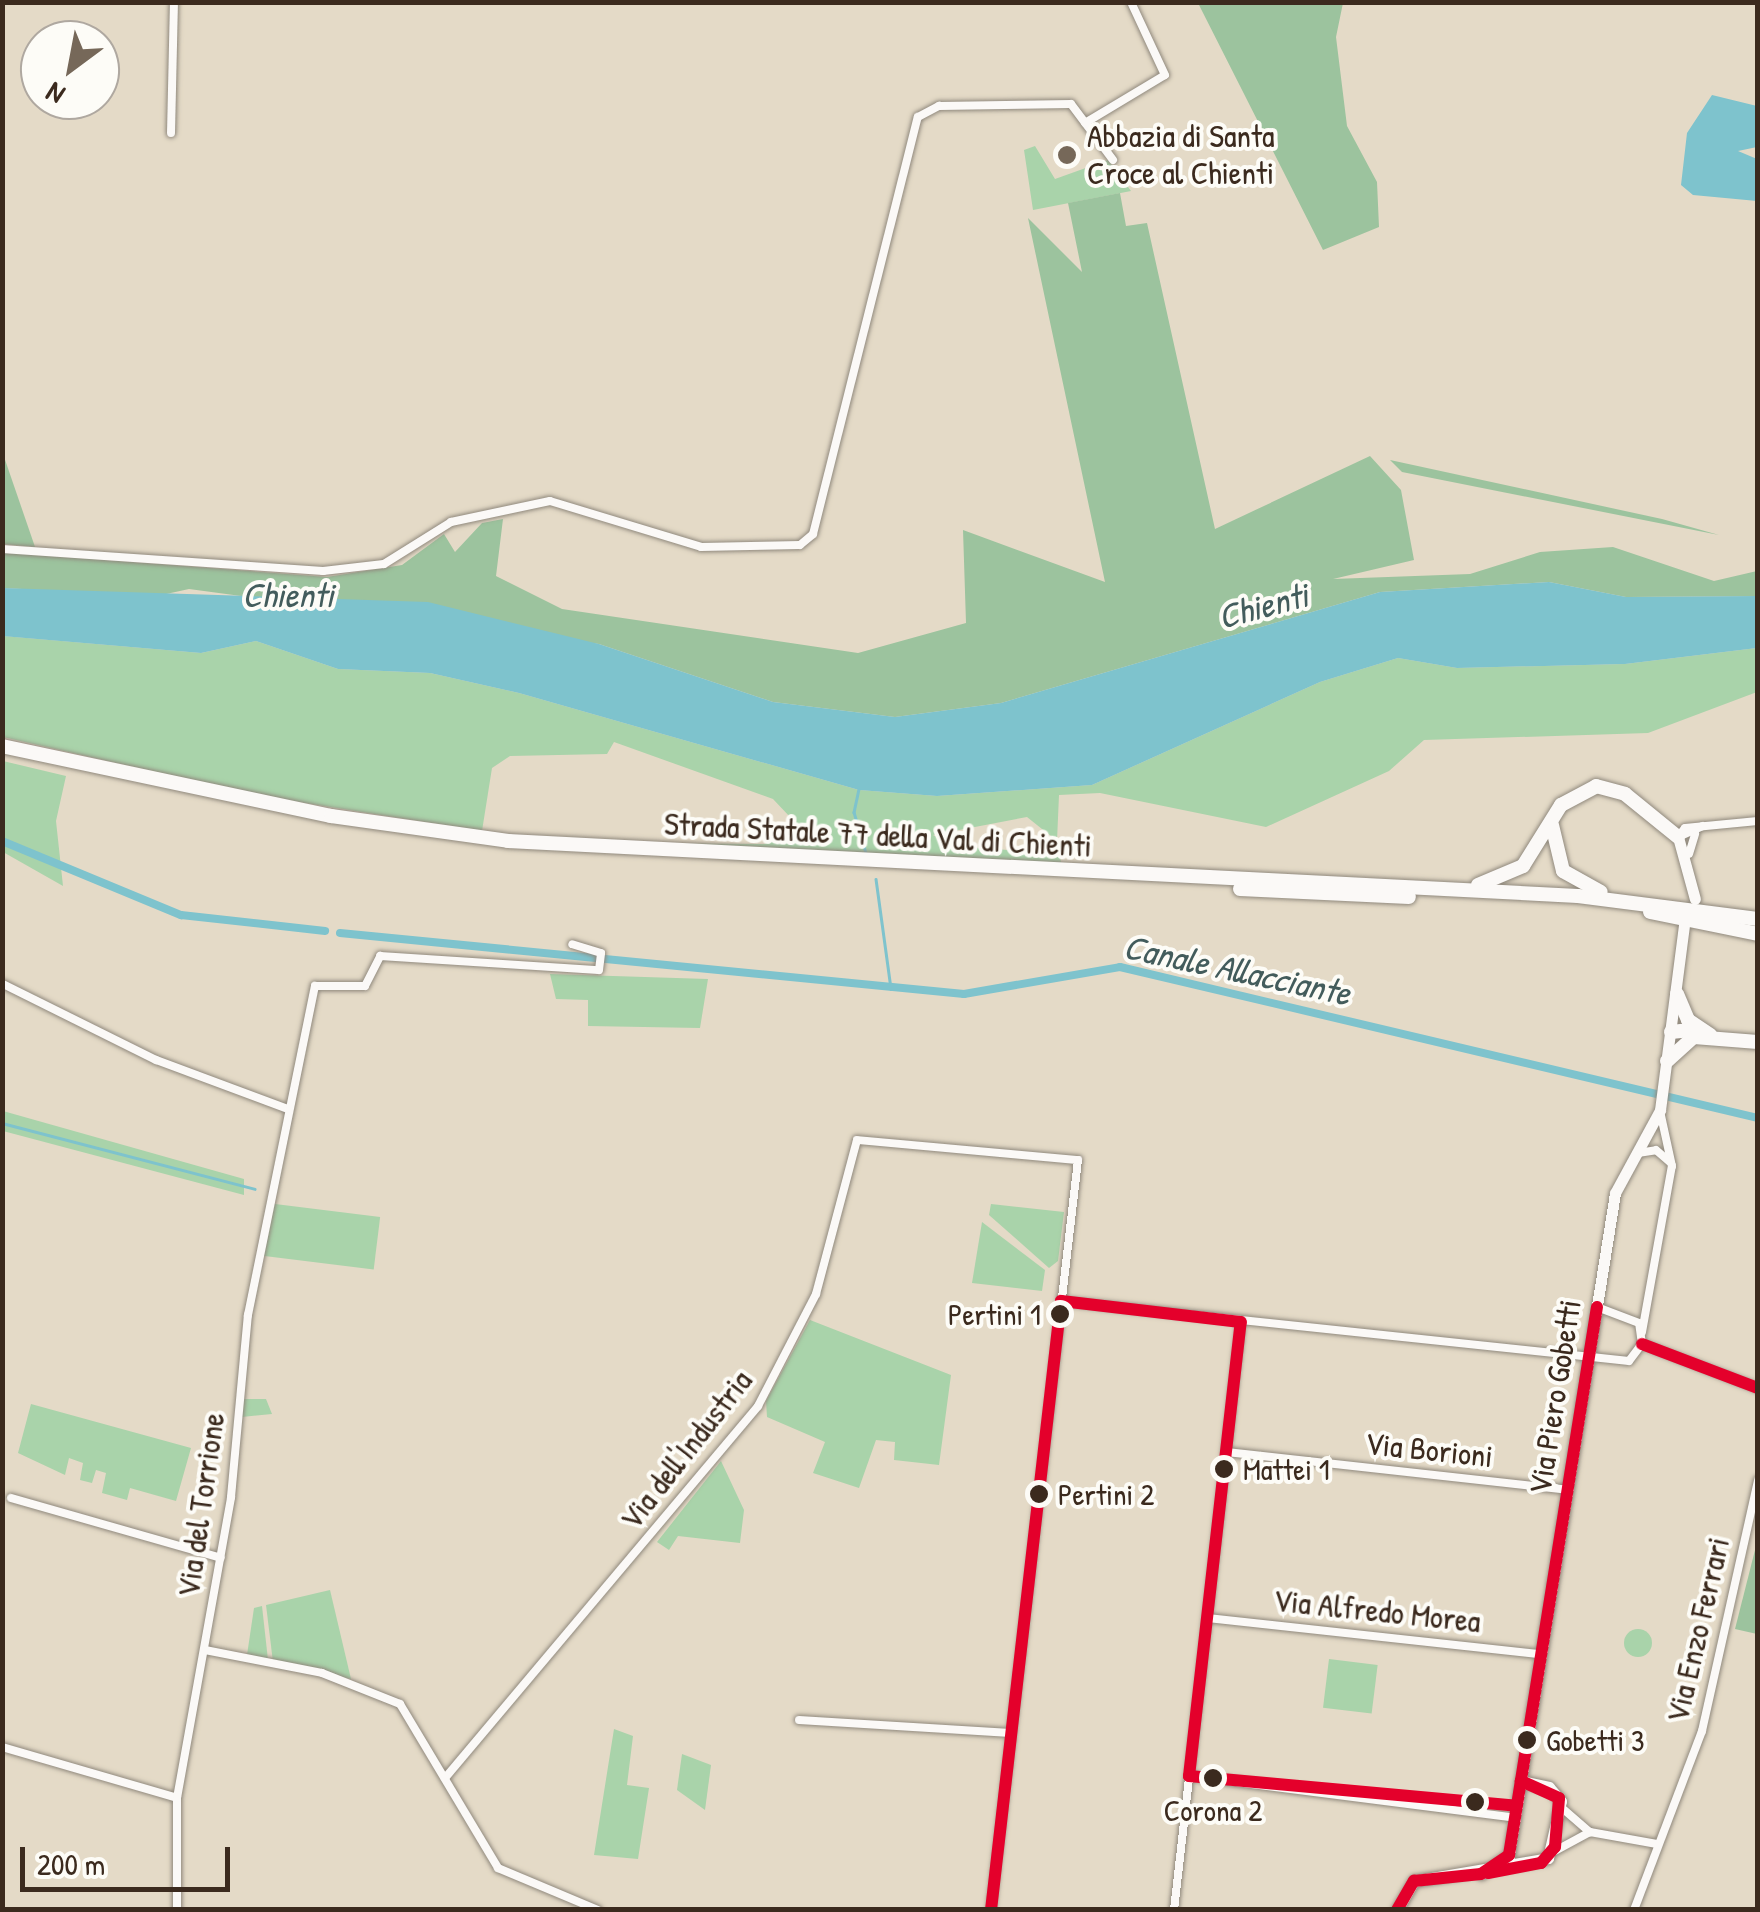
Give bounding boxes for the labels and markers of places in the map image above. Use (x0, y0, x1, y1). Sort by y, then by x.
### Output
place label: Abbazia di Santa Croce al Chienti (1087, 118, 1275, 193)
marker: Abbazia di Santa Croce al Chienti (1056, 144, 1078, 166)
place label: Pertini 1 (948, 1296, 1041, 1332)
marker: Pertini 1 (1050, 1304, 1070, 1324)
place label: Mattei 1 (1243, 1451, 1330, 1487)
marker: Mattei 1 (1214, 1459, 1234, 1479)
place label: Pertini 2 (1058, 1476, 1154, 1512)
marker: Pertini 2 (1029, 1484, 1049, 1504)
place label: Gobetti 3 (1546, 1722, 1644, 1758)
marker: Gobetti 3 (1517, 1730, 1537, 1750)
marker: Corona 2 (1203, 1768, 1223, 1788)
place label: Corona 2 (1164, 1792, 1262, 1828)
unlabelled marker (1465, 1792, 1485, 1812)

